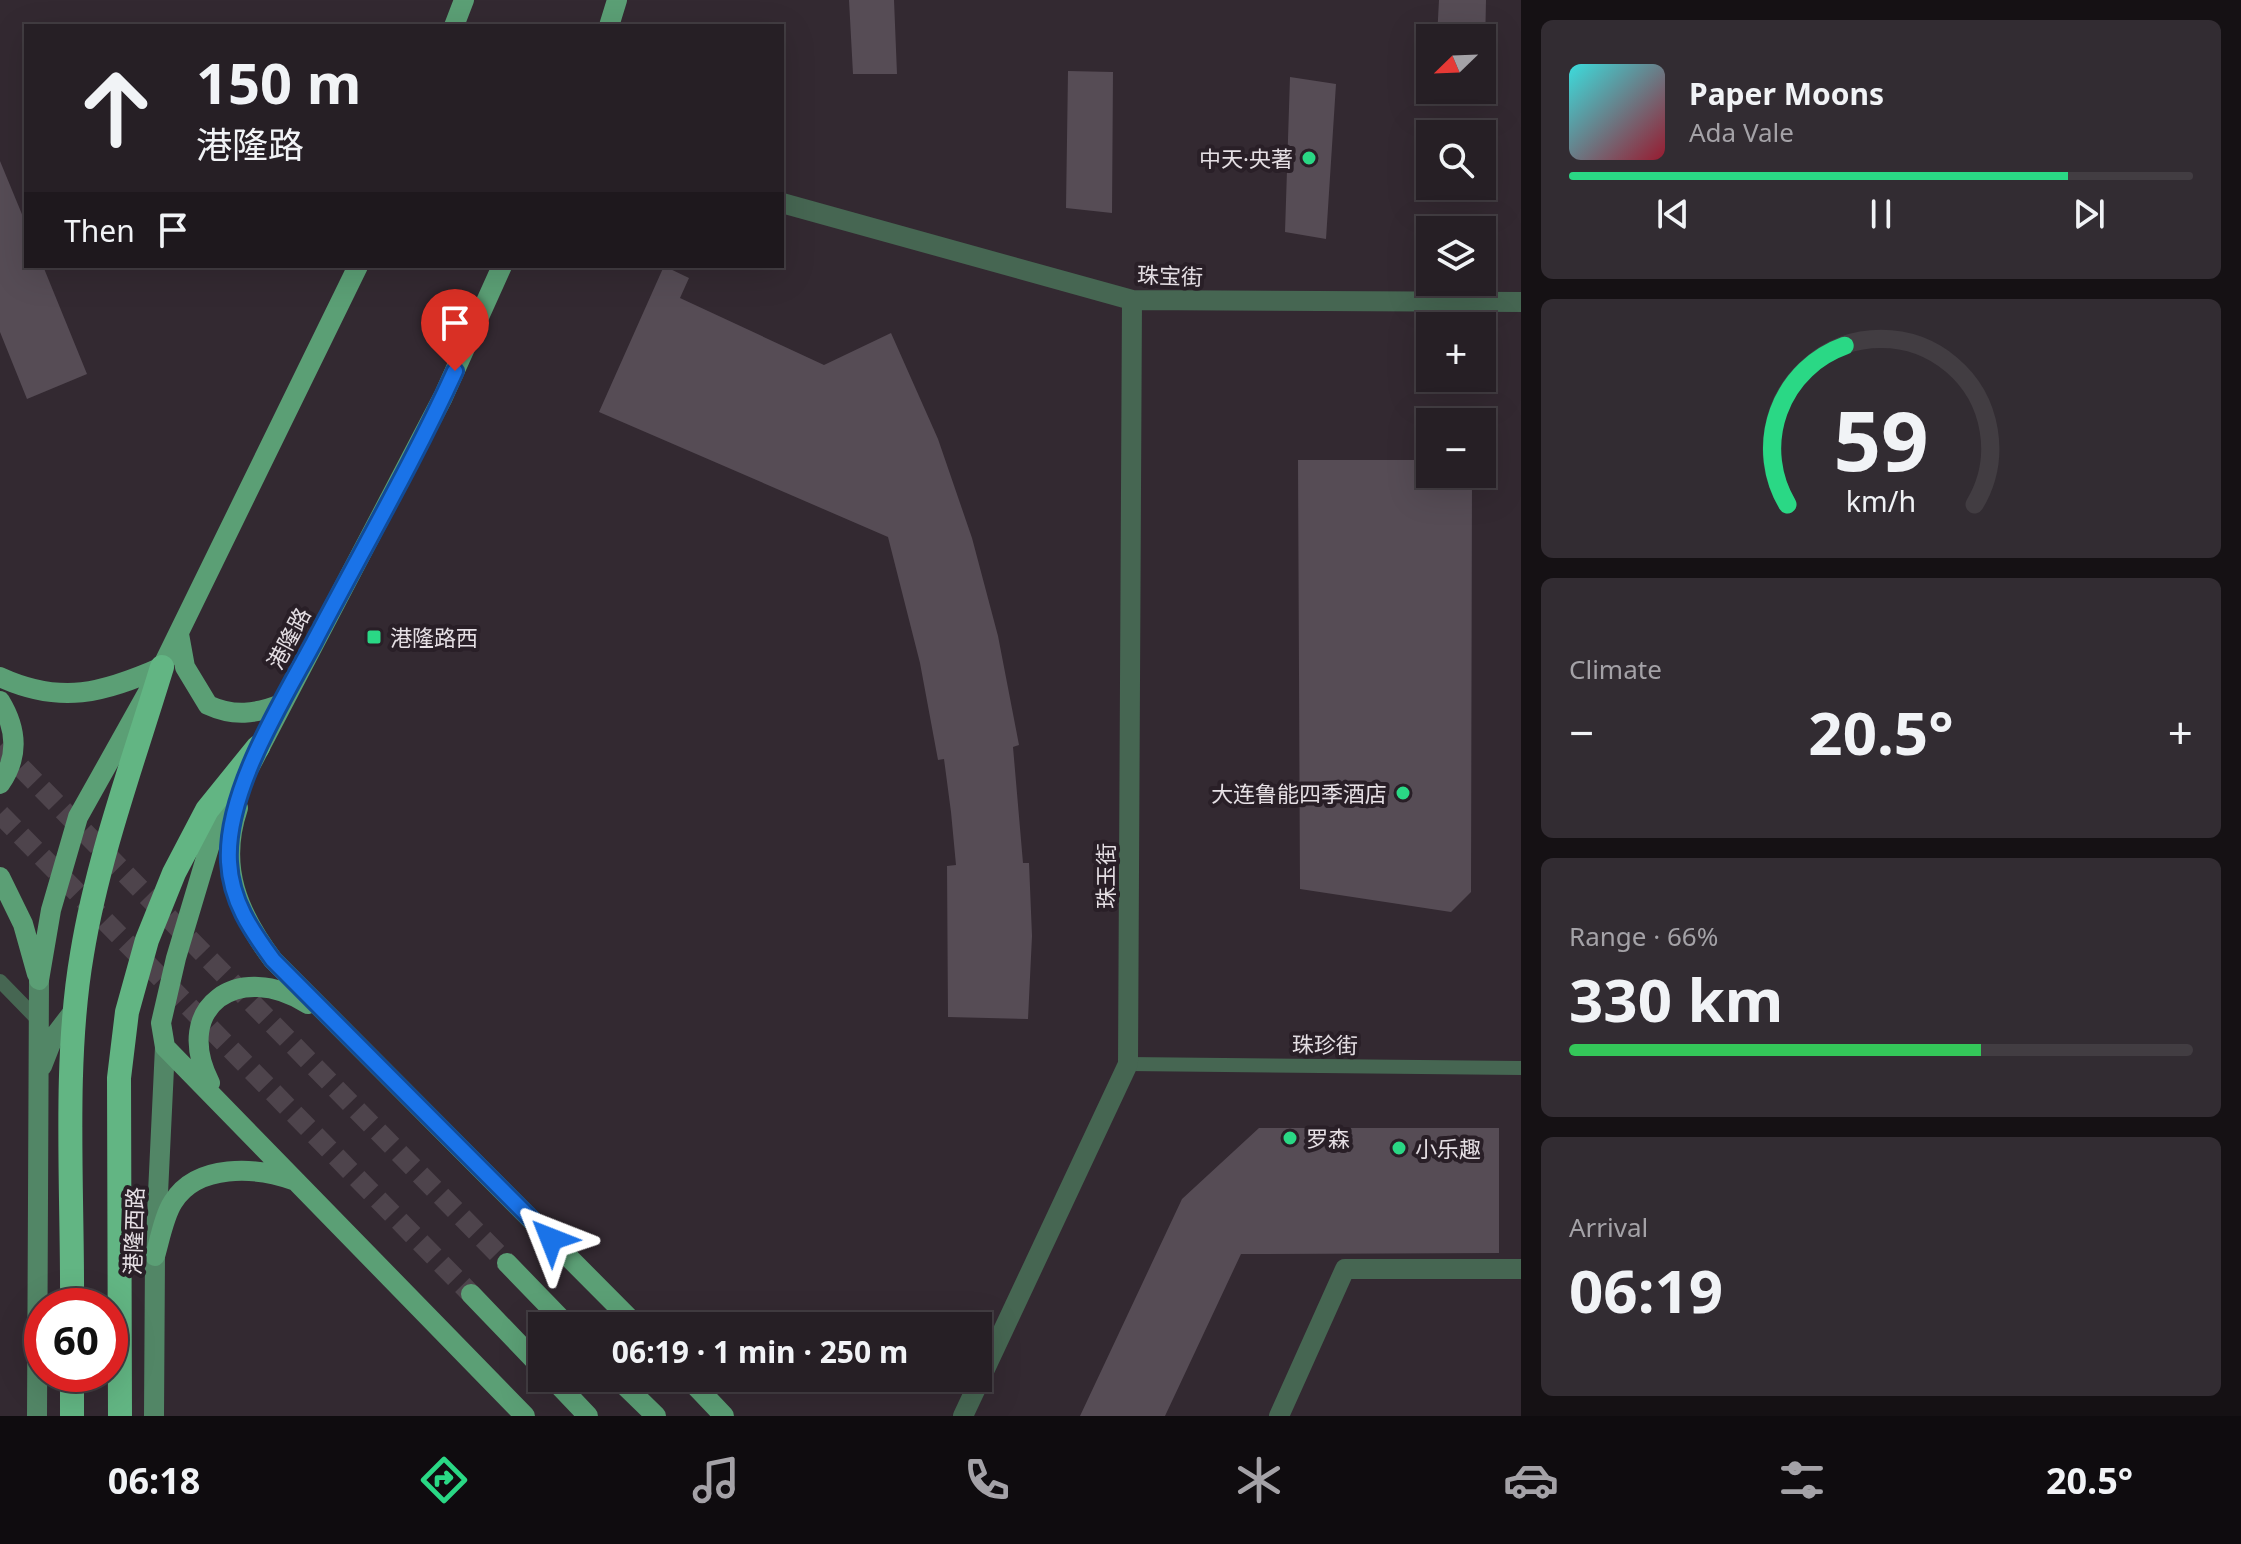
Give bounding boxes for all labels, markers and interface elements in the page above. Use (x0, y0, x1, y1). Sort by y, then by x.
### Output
north arrow (1416, 24, 1496, 104)
map controls (1416, 24, 1496, 488)
text: 150 m (196, 44, 361, 120)
icon: ahead (64, 56, 168, 160)
text: Paper Moons (1689, 73, 1884, 114)
text: Ada Vale (1689, 114, 1794, 150)
text: 港隆路 (196, 120, 304, 169)
button: search (1416, 120, 1496, 200)
place label: 中天·央著 (1199, 143, 1293, 173)
marker: 中天·央著 (1300, 149, 1318, 167)
icon: previous (1651, 192, 1695, 236)
icon: pause (1859, 192, 1903, 236)
icon: next (2067, 192, 2111, 236)
icon: arrive (151, 208, 195, 252)
text: Then (64, 210, 135, 251)
button: layers (1416, 216, 1496, 296)
street label: 珠宝街 (1136, 259, 1204, 291)
pin (421, 289, 489, 371)
icon: arrive (433, 301, 477, 345)
button: + (1416, 312, 1496, 392)
text: 59 (1833, 381, 1929, 494)
button: − (1416, 408, 1496, 488)
text: km/h (1846, 481, 1916, 520)
street label: 港隆路 (259, 602, 317, 674)
place label: 港隆路西 (390, 622, 478, 652)
marker: 港隆路西 (365, 628, 383, 646)
text: Climate (1569, 651, 1662, 687)
text: 20.5° (1808, 691, 1954, 773)
text: − (1569, 702, 1594, 762)
text: + (2168, 702, 2193, 762)
place label: 大连鲁能四季酒店 (1211, 778, 1387, 808)
marker: 大连鲁能四季酒店 (1394, 784, 1412, 802)
street label: 珠玉街 (1090, 843, 1120, 909)
text: Range · 66% (1569, 918, 1718, 954)
text: 330 km (1569, 958, 1783, 1040)
street label: 珠珍街 (1292, 1028, 1358, 1060)
place label: 罗森 (1306, 1123, 1350, 1153)
marker: 罗森 (1281, 1129, 1299, 1147)
place label: 小乐趣 (1415, 1133, 1481, 1163)
marker: 小乐趣 (1390, 1139, 1408, 1157)
street label: 港隆西路 (116, 1186, 150, 1276)
position arrow (509, 1197, 593, 1281)
text: Arrival (1569, 1209, 1648, 1245)
text: 06:19 (1569, 1249, 1723, 1331)
speed limit sign: 60 (24, 1288, 128, 1392)
text: 06:19 · 1 min · 250 m (612, 1331, 908, 1372)
icon: directions (416, 1452, 472, 1508)
icon: music (688, 1452, 744, 1508)
icon: phone (959, 1452, 1015, 1508)
icon: climate (1231, 1452, 1287, 1508)
icon: car (1503, 1452, 1559, 1508)
icon: filters (1774, 1452, 1830, 1508)
text: 06:18 (108, 1456, 200, 1505)
text: 20.5° (2046, 1456, 2133, 1505)

